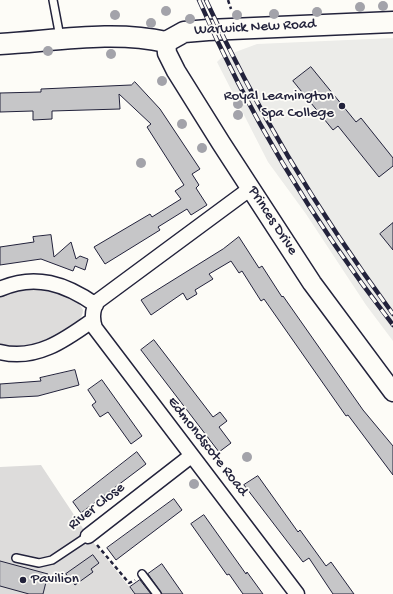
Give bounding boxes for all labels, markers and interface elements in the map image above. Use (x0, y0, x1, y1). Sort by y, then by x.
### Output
street label: Warwick New Road (194, 16, 316, 40)
place label: Royal Leamington Spa College (224, 88, 334, 123)
marker: Royal Leamington Spa College (337, 101, 347, 111)
street label: Princes Drive (243, 183, 301, 259)
street label: Edmondscote Road (163, 394, 251, 500)
street label: River Close (65, 479, 129, 535)
place label: Pavilion (31, 571, 79, 589)
marker: Pavilion (18, 575, 28, 585)

